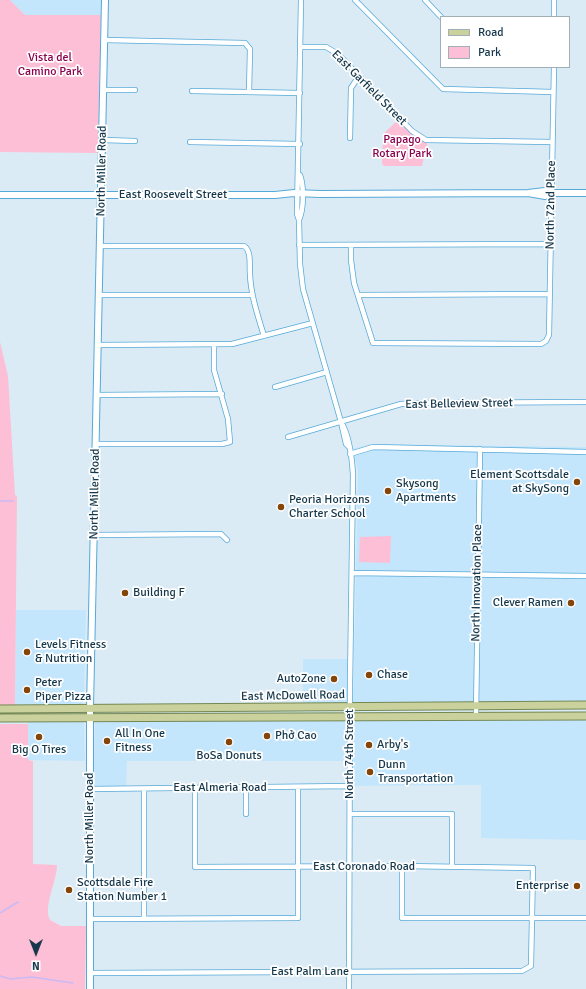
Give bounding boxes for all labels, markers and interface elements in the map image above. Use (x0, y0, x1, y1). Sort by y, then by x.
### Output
legend (440, 16, 570, 68)
text: Road (478, 25, 504, 40)
text: Park (478, 45, 501, 60)
street label: East Garfield Street (329, 48, 409, 128)
park label: Vista del Camino Park (18, 51, 82, 79)
street label: North Miller Road (94, 125, 110, 217)
park label: Papago Rotary Park (372, 133, 432, 161)
street label: North 72nd Place (543, 160, 559, 250)
street label: East Roosevelt Street (119, 188, 227, 202)
street label: East Belleview Street (405, 396, 513, 412)
street label: North Miller Road (87, 448, 103, 540)
place label: Element Scottsdale at SkySong (470, 468, 569, 496)
place label: Skysong Apartments (396, 477, 456, 505)
marker: Element Scottsdale at SkySong (572, 477, 582, 487)
marker: Skysong Apartments (383, 486, 393, 496)
place label: Peoria Horizons Charter School (289, 493, 370, 521)
marker: Peoria Horizons Charter School (276, 502, 286, 512)
street label: North Innovation Place (469, 524, 485, 642)
place label: Building F (133, 586, 185, 600)
marker: Building F (120, 588, 130, 598)
place label: Clever Ramen (493, 596, 563, 610)
marker: Clever Ramen (566, 598, 576, 608)
place label: Levels Fitness & Nutrition (35, 638, 106, 666)
marker: Levels Fitness & Nutrition (22, 647, 32, 657)
place label: Chase (377, 668, 408, 682)
marker: Chase (364, 670, 374, 680)
place label: AutoZone (277, 672, 326, 686)
marker: AutoZone (329, 674, 339, 684)
place label: Peter Piper Pizza (35, 676, 91, 704)
marker: Peter Piper Pizza (22, 685, 32, 695)
street label: East McDowell Road (241, 688, 345, 704)
street label: North 74th Street (343, 709, 357, 799)
place label: All In One Fitness (115, 727, 165, 755)
place label: Phở Cao (275, 729, 317, 743)
marker: Phở Cao (262, 731, 272, 741)
marker: Big O Tires (34, 732, 44, 742)
marker: All In One Fitness (102, 736, 112, 746)
marker: BoSa Donuts (224, 737, 234, 747)
place label: Arby's (377, 738, 408, 752)
marker: Arby's (364, 740, 374, 750)
place label: Big O Tires (12, 743, 66, 757)
place label: BoSa Donuts (196, 749, 262, 763)
place label: Dunn Transportation (378, 758, 453, 786)
marker: Dunn Transportation (365, 767, 375, 777)
street label: North Miller Road (83, 773, 97, 863)
street label: East Almeria Road (173, 781, 267, 795)
street label: East Coronado Road (313, 860, 415, 874)
place label: Scottsdale Fire Station Number 1 (77, 876, 167, 904)
place label: Enterprise (516, 879, 569, 893)
marker: Enterprise (572, 881, 582, 891)
marker: Scottsdale Fire Station Number 1 (64, 885, 74, 895)
north arrow (16, 933, 56, 973)
text: N (32, 959, 40, 972)
street label: East Palm Lane (271, 965, 349, 979)

